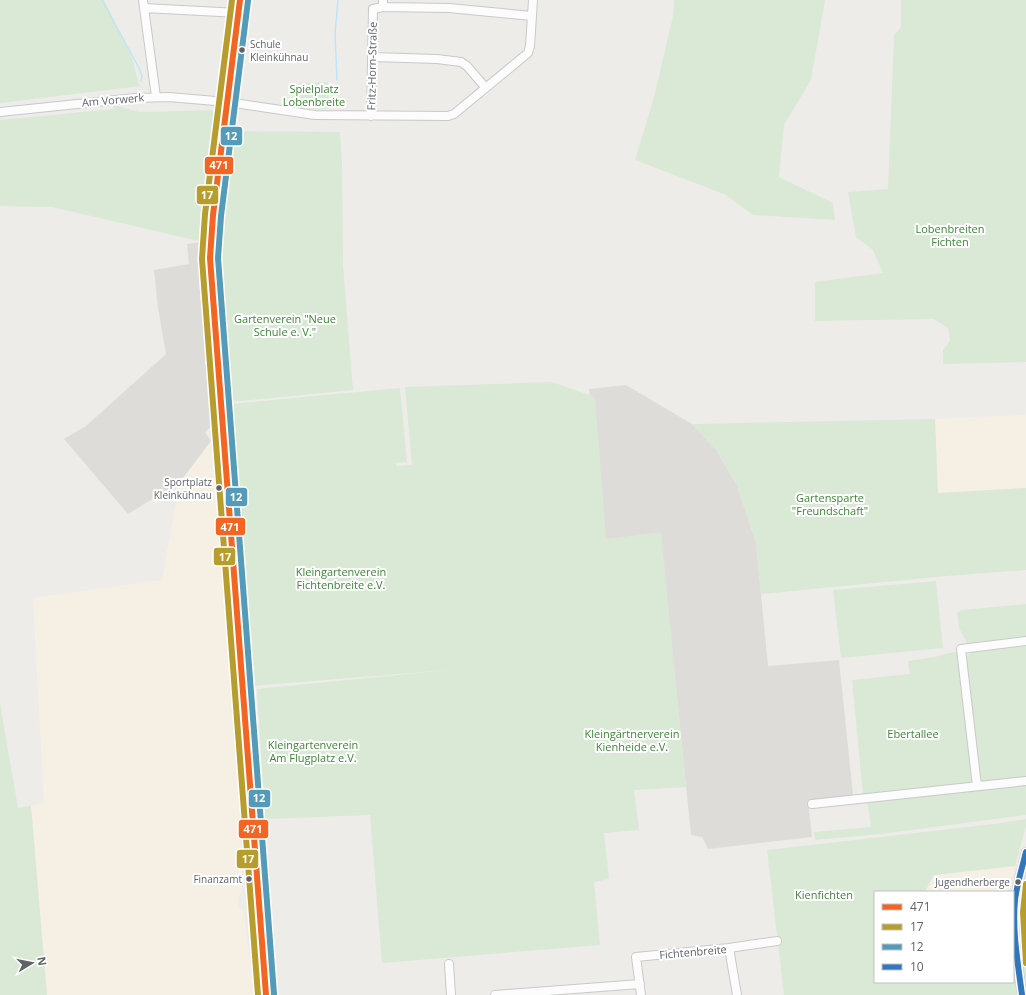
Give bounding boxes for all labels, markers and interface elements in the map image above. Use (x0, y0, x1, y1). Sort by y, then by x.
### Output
street label: Fritz-Horn-Straße (363, 22, 380, 110)
place label: Schule Kleinkühnau (250, 37, 308, 64)
marker: Schule Kleinkühnau (237, 45, 247, 55)
park label: Spielplatz Lobenbreite (283, 81, 345, 109)
street label: Am Vorwerk (81, 89, 145, 110)
line badge: 12 (220, 126, 243, 146)
text: 12 (225, 128, 237, 143)
line badge: 471 (204, 156, 234, 175)
text: 471 (210, 157, 228, 172)
line badge: 17 (196, 185, 219, 205)
text: 17 (201, 187, 213, 202)
park label: Lobenbreiten Fichten (915, 221, 985, 249)
park label: Gartenverein "Neue Schule e. V." (234, 311, 336, 339)
place label: Sportplatz Kleinkühnau (154, 475, 212, 502)
marker: Sportplatz Kleinkühnau (214, 483, 224, 493)
line badge: 12 (225, 487, 248, 507)
text: 12 (230, 489, 242, 504)
park label: Gartensparte "Freundschaft" (792, 490, 868, 518)
line badge: 471 (215, 517, 246, 536)
text: 471 (221, 519, 239, 534)
line badge: 17 (213, 547, 236, 566)
text: 17 (219, 549, 231, 564)
park label: Kleingartenverein Fichtenbreite e.V. (296, 564, 386, 592)
park label: Kleingärtnerverein Kienheide e.V. (585, 726, 680, 754)
park label: Ebertallee (887, 726, 939, 741)
park label: Kleingartenverein Am Flugplatz e.V. (268, 737, 358, 765)
line badge: 12 (248, 789, 271, 808)
text: 12 (253, 790, 265, 805)
line badge: 471 (238, 819, 269, 839)
text: 471 (244, 821, 262, 836)
line badge: 17 (236, 849, 259, 869)
text: 17 (242, 851, 254, 866)
place label: Finanzamt (193, 872, 242, 886)
marker: Finanzamt (244, 874, 254, 884)
place label: Jugendherberge (934, 875, 1010, 889)
marker: Jugendherberge (1013, 877, 1023, 887)
park label: Kienfichten (795, 887, 853, 902)
legend (874, 891, 1014, 983)
text: 471 (910, 898, 931, 915)
text: 17 (910, 918, 924, 935)
text: 12 (910, 938, 924, 955)
street label: Fichtenbreite (659, 941, 727, 962)
north arrow (12, 943, 52, 983)
text: N (34, 955, 51, 967)
text: 10 (910, 958, 924, 975)

